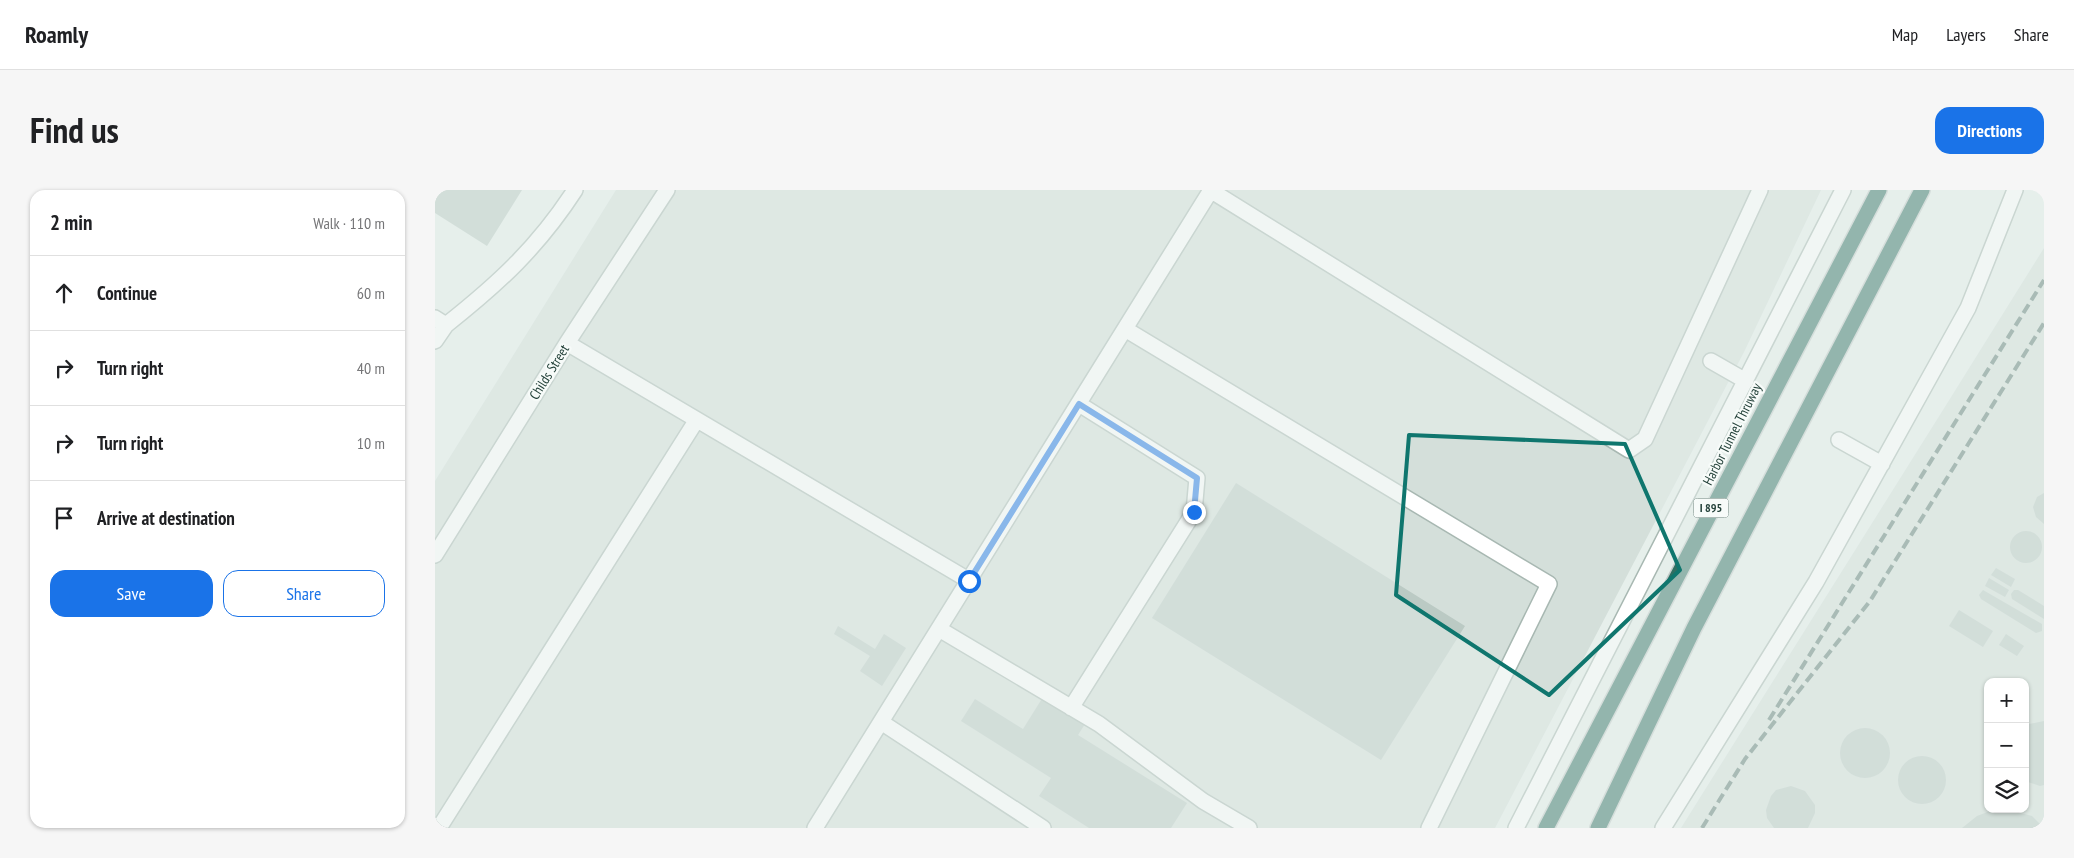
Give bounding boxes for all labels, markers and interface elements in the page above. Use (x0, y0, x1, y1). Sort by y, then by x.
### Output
text: Roamly (25, 19, 88, 50)
text: Map (1892, 23, 1918, 46)
text: Layers (1946, 23, 1986, 46)
text: Share (2014, 23, 2049, 46)
text: Find us (30, 107, 119, 153)
button: Directions (1935, 107, 2044, 154)
text: 2 min (50, 209, 92, 236)
text: Walk · 110 m (313, 213, 385, 233)
icon: ahead (50, 279, 78, 307)
text: Continue (97, 281, 157, 305)
text: 60 m (357, 283, 385, 303)
street label: Childs Street (525, 341, 573, 403)
icon: right (50, 354, 78, 382)
text: Turn right (97, 356, 163, 380)
text: 40 m (357, 358, 385, 378)
street label: Harbor Tunnel Thruway (1699, 379, 1766, 488)
icon: right (50, 429, 78, 457)
text: Turn right (97, 431, 163, 455)
text: 10 m (357, 433, 385, 453)
road number: I 895 (1693, 498, 1729, 518)
route end (1183, 501, 1206, 524)
icon: arrive (50, 504, 78, 532)
text: Arrive at destination (97, 506, 235, 530)
button: Save (50, 570, 213, 617)
button: Share (223, 570, 385, 617)
route start (958, 570, 981, 593)
map controls (1984, 678, 2029, 813)
button: + (1984, 678, 2029, 723)
button: − (1984, 723, 2029, 768)
button: layers (1984, 768, 2029, 813)

